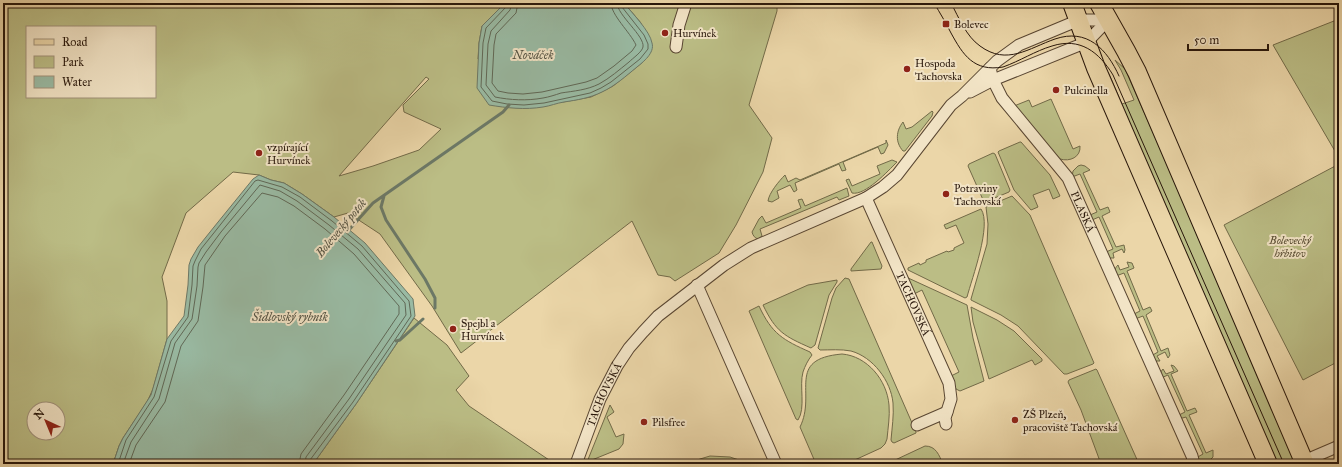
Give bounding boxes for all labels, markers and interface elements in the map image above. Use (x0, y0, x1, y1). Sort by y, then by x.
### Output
place label: Bolevec (954, 18, 989, 31)
marker: Bolevec (941, 19, 951, 29)
legend (26, 26, 156, 98)
scale bar (1188, 26, 1268, 52)
place label: Hurvínek (673, 27, 717, 40)
marker: Hurvínek (660, 28, 670, 38)
text: 50 m (1194, 33, 1219, 47)
text: Road (62, 35, 88, 49)
water label: Nováček (511, 48, 554, 62)
text: Park (62, 55, 84, 69)
place label: Hospoda Tachovska (915, 57, 962, 83)
marker: Hospoda Tachovska (902, 64, 912, 74)
text: Water (62, 75, 92, 89)
place label: Pulcinella (1064, 84, 1108, 97)
marker: Pulcinella (1051, 85, 1061, 95)
place label: vzpírající Hurvínek (266, 141, 311, 167)
marker: vzpírající Hurvínek (254, 148, 264, 158)
place label: Potraviny Tachovská (954, 182, 1001, 208)
marker: Potraviny Tachovská (941, 189, 951, 199)
street label: PLASKÁ (1068, 189, 1098, 235)
water label: Bolevecký potok (312, 196, 370, 261)
park label: Bolevecký hřbitov (1268, 234, 1313, 260)
street label: TACHOVSKÁ (893, 270, 933, 339)
water label: Šidlovský rybník (251, 308, 329, 324)
place label: Spejbl a Hurvínek (461, 317, 505, 343)
marker: Spejbl a Hurvínek (448, 324, 458, 334)
street label: TACHOVSKÁ (584, 360, 625, 428)
north arrow (26, 401, 66, 441)
text: N (32, 406, 48, 422)
place label: ZŠ Plzeň, pracoviště Tachovská (1022, 407, 1118, 434)
marker: ZŠ Plzeň, pracoviště Tachovská (1010, 415, 1020, 425)
place label: Pilsfree (652, 416, 686, 429)
marker: Pilsfree (639, 417, 649, 427)

